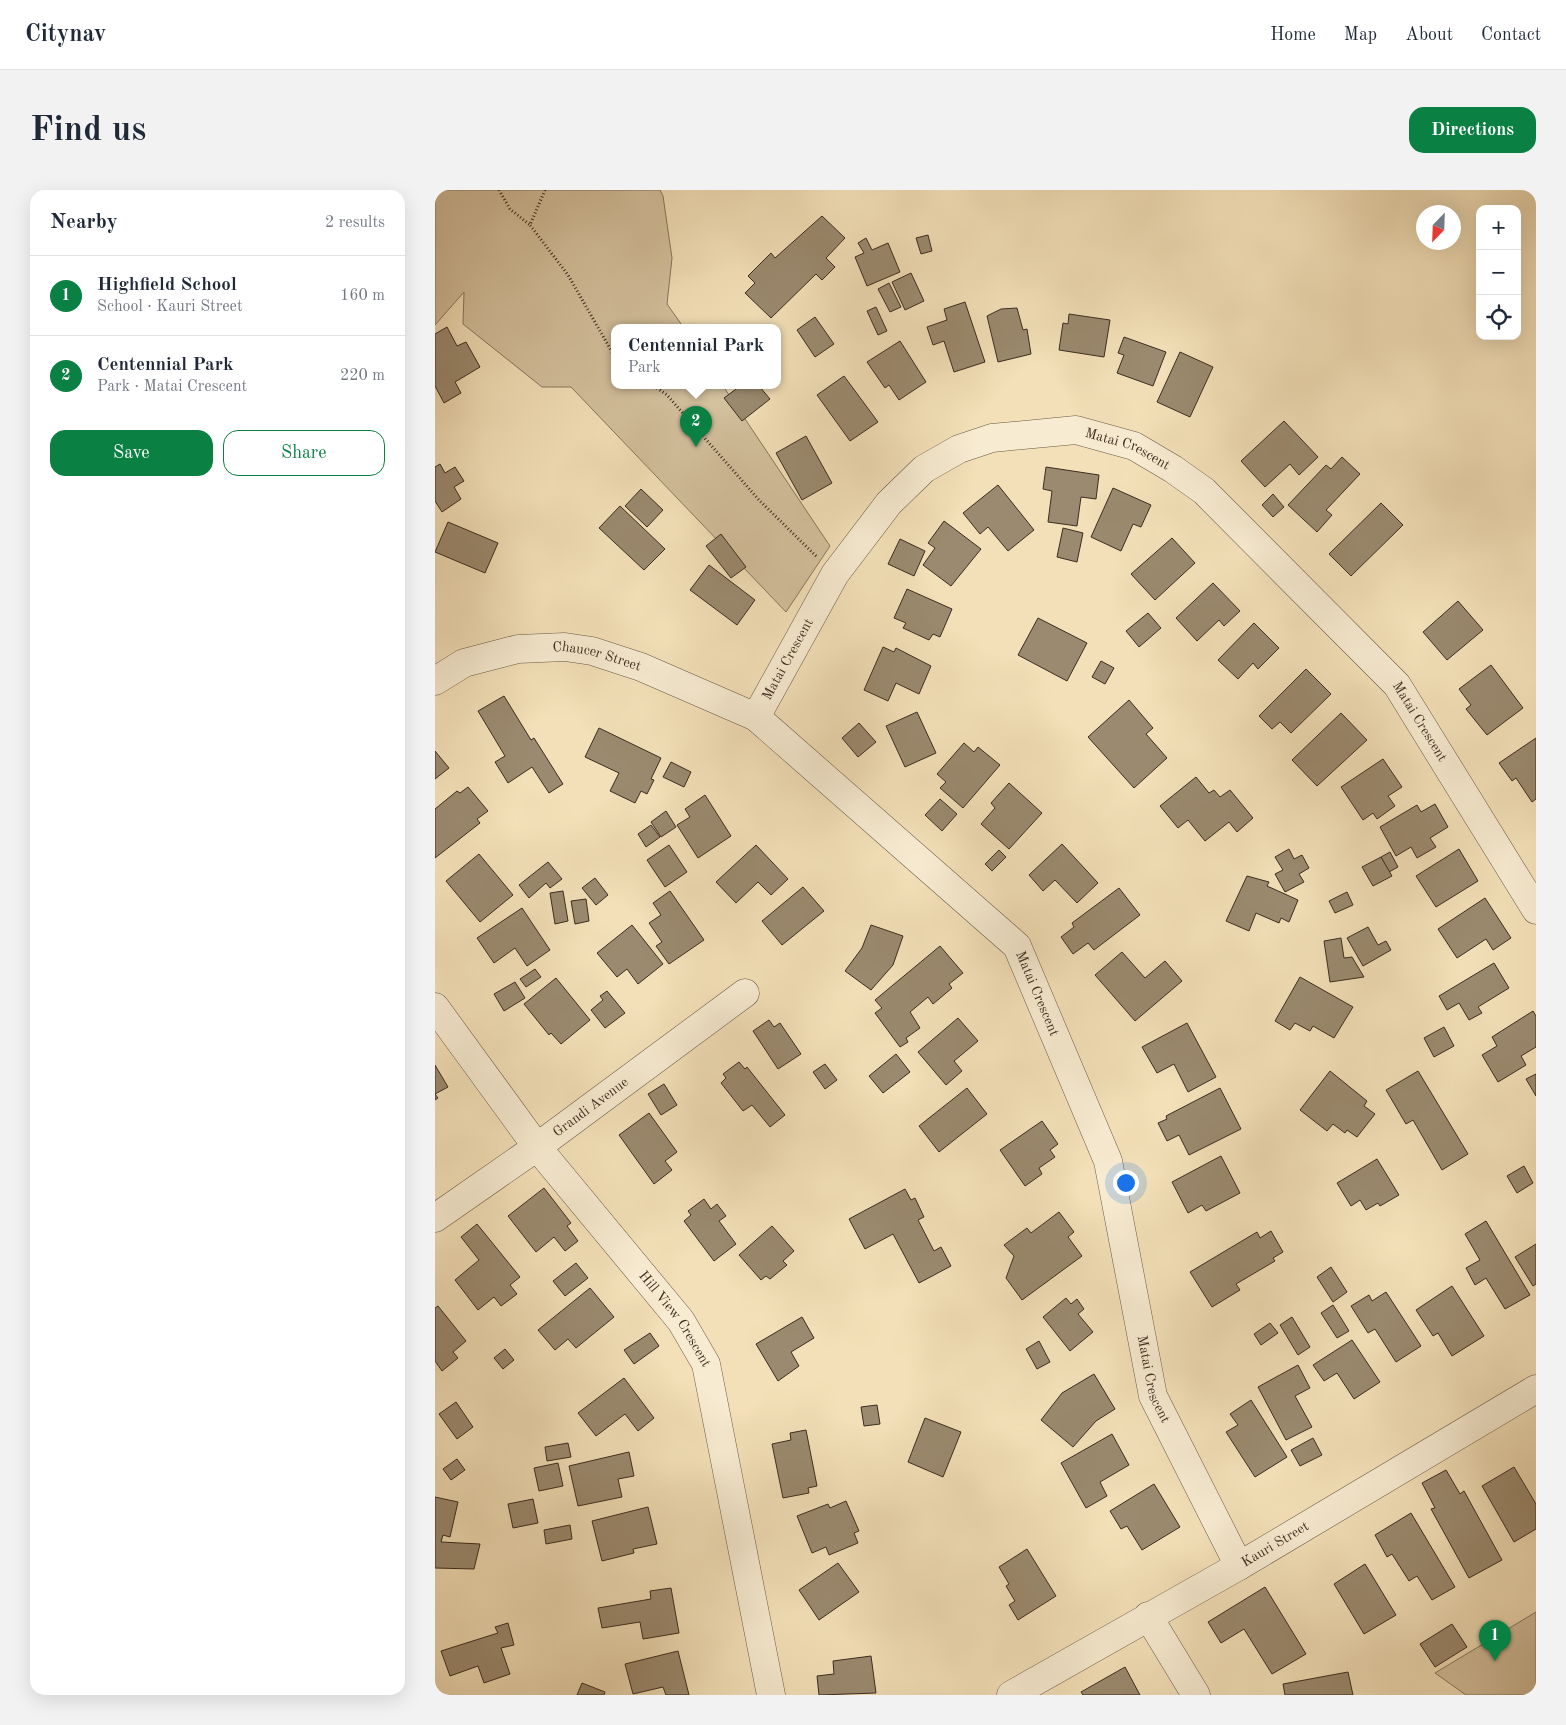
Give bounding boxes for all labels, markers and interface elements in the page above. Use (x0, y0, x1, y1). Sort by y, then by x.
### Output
text: Citynav (25, 23, 106, 47)
text: Home (1270, 26, 1316, 44)
text: Map (1344, 26, 1377, 44)
text: About (1405, 26, 1453, 44)
text: Contact (1481, 26, 1541, 44)
button: Directions (1409, 107, 1536, 153)
text: Find us (30, 113, 146, 148)
north arrow (1416, 205, 1461, 250)
map controls (1476, 205, 1521, 340)
button: + (1476, 205, 1521, 250)
text: Nearby (50, 212, 118, 233)
text: 2 results (325, 215, 385, 231)
button: − (1476, 250, 1521, 295)
text: Highfield School (97, 276, 237, 295)
text: 1 (61, 288, 71, 304)
text: 160 m (340, 288, 385, 304)
button: locate (1476, 295, 1521, 340)
text: School · Kauri Street (97, 299, 243, 315)
popup (611, 324, 781, 389)
text: Centennial Park (628, 337, 764, 356)
text: Centennial Park (97, 356, 234, 375)
text: Park (628, 360, 661, 376)
text: 2 (61, 368, 71, 384)
text: 220 m (340, 368, 385, 384)
text: Park · Matai Crescent (97, 379, 247, 395)
pin: 2 (680, 406, 712, 447)
street label: Matai Crescent (1083, 426, 1172, 473)
button: Save (50, 430, 213, 476)
button: Share (223, 430, 385, 476)
street label: Matai Crescent (760, 616, 816, 702)
street label: Chaucer Street (552, 640, 643, 674)
street label: Matai Crescent (1390, 679, 1450, 764)
street label: Matai Crescent (1013, 949, 1061, 1038)
street label: Grandi Avenue (550, 1075, 631, 1140)
your location (1113, 1170, 1139, 1196)
street label: Hill View Crescent (636, 1269, 713, 1370)
street label: Matai Crescent (1135, 1334, 1173, 1425)
street label: Kauri Street (1239, 1519, 1311, 1570)
pin: 1 (1479, 1620, 1511, 1661)

